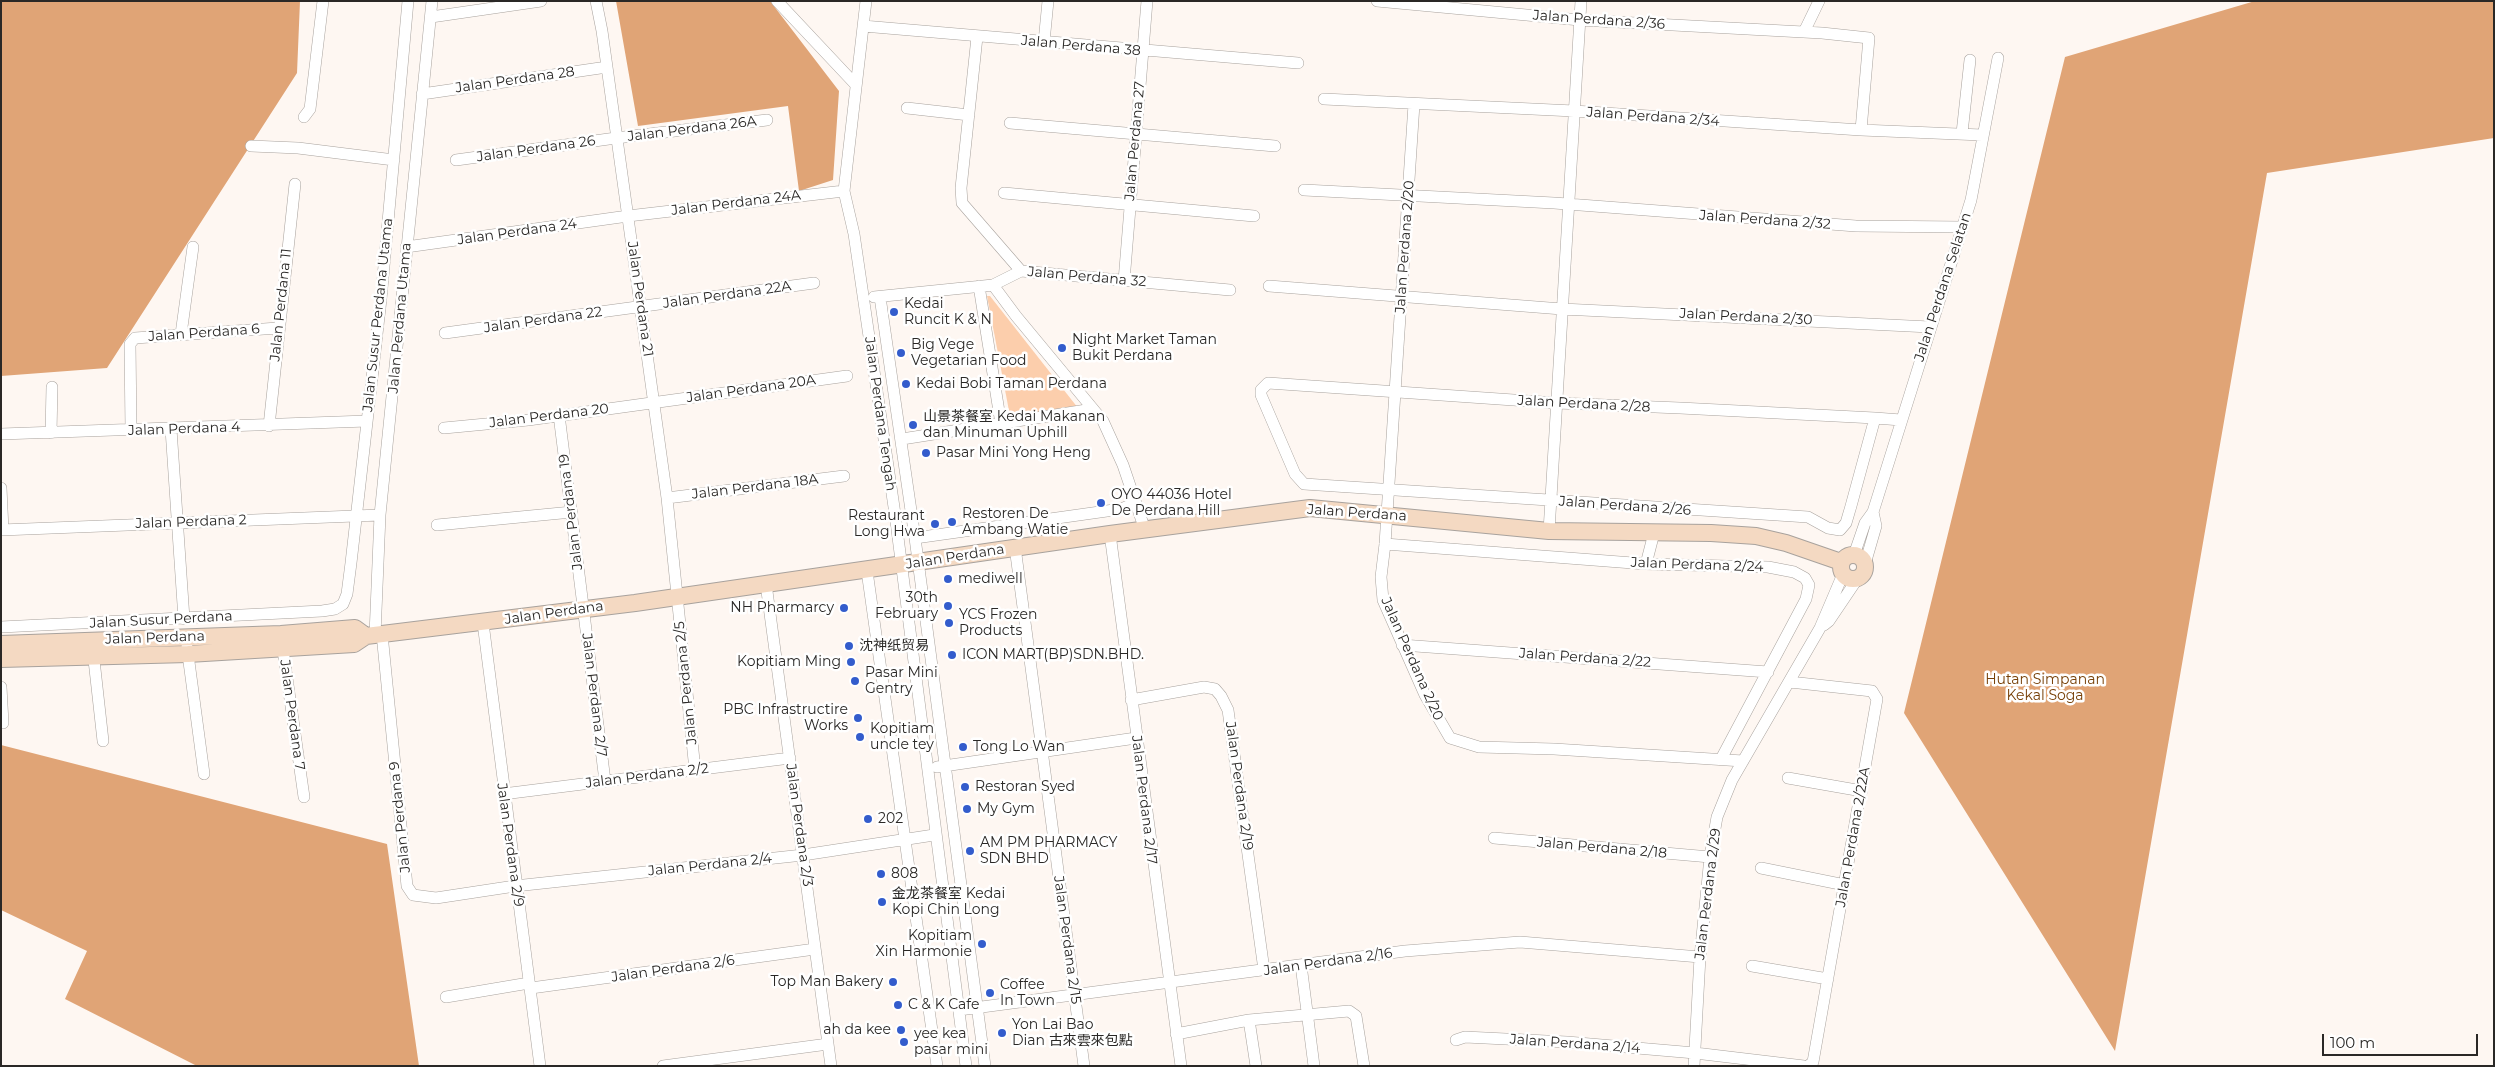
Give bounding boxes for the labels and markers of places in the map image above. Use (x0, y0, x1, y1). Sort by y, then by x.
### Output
place label: Kedai Runcit K & N (904, 296, 992, 328)
marker: Kedai Runcit K & N (888, 306, 900, 318)
place label: Night Market Taman Bukit Perdana (1072, 332, 1217, 364)
place label: Big Vege Vegetarian Food (911, 337, 1026, 370)
marker: Night Market Taman Bukit Perdana (1056, 342, 1068, 354)
marker: Big Vege Vegetarian Food (895, 347, 907, 359)
place label: Kedai Bobi Taman Perdana (916, 376, 1107, 392)
marker: Kedai Bobi Taman Perdana (900, 378, 912, 390)
place label: 山景茶餐室 Kedai Makanan dan Minuman Uphill (923, 409, 1105, 442)
marker: 山景茶餐室 Kedai Makanan dan Minuman Uphill (907, 419, 919, 431)
place label: Pasar Mini Yong Heng (936, 445, 1091, 461)
marker: Pasar Mini Yong Heng (920, 447, 932, 459)
place label: OYO 44036 Hotel De Perdana Hill (1111, 487, 1232, 520)
marker: OYO 44036 Hotel De Perdana Hill (1095, 497, 1107, 509)
place label: Restoren De Ambang Watie (962, 506, 1068, 538)
place label: Restaurant Long Hwa (848, 508, 925, 540)
marker: Restoren De Ambang Watie (946, 516, 958, 528)
marker: Restaurant Long Hwa (929, 518, 941, 530)
place label: mediwell (958, 571, 1023, 587)
marker: mediwell (942, 573, 954, 585)
place label: 30th February (875, 590, 938, 622)
place label: NH Pharmarcy (730, 600, 834, 616)
marker: 30th February (942, 600, 954, 612)
marker: NH Pharmarcy (838, 602, 850, 614)
place label: YCS Frozen Products (959, 607, 1037, 640)
marker: YCS Frozen Products (943, 617, 955, 629)
place label: 沈神纸贸易 (859, 638, 929, 654)
marker: 沈神纸贸易 (843, 640, 855, 652)
place label: ICON MART(BP)SDN.BHD. (962, 647, 1144, 663)
marker: ICON MART(BP)SDN.BHD. (946, 649, 958, 661)
place label: Kopitiam Ming (737, 654, 841, 670)
marker: Kopitiam Ming (845, 656, 857, 668)
place label: Pasar Mini Gentry (865, 665, 938, 698)
marker: Pasar Mini Gentry (849, 675, 861, 687)
place label: PBC Infrastructire Works (723, 702, 848, 734)
marker: PBC Infrastructire Works (852, 712, 864, 724)
place label: Kopitiam uncle tey (870, 721, 934, 754)
marker: Kopitiam uncle tey (854, 731, 866, 743)
place label: Tong Lo Wan (973, 739, 1065, 755)
marker: Tong Lo Wan (957, 741, 969, 753)
place label: Restoran Syed (975, 779, 1075, 795)
marker: Restoran Syed (959, 781, 971, 793)
place label: My Gym (977, 801, 1035, 817)
marker: My Gym (961, 803, 973, 815)
place label: 202 (878, 811, 903, 827)
marker: 202 (862, 813, 874, 825)
place label: AM PM PHARMACY SDN BHD (980, 835, 1117, 868)
marker: AM PM PHARMACY SDN BHD (964, 845, 976, 857)
place label: 808 (891, 866, 918, 882)
marker: 808 (875, 868, 887, 880)
place label: 金龙茶餐室 Kedai Kopi Chin Long (892, 886, 1005, 919)
marker: 金龙茶餐室 Kedai Kopi Chin Long (876, 896, 888, 908)
place label: Kopitiam Xin Harmonie (875, 928, 972, 960)
marker: Kopitiam Xin Harmonie (976, 938, 988, 950)
place label: Top Man Bakery (771, 974, 883, 990)
marker: Top Man Bakery (887, 976, 899, 988)
place label: Coffee In Town (1000, 977, 1055, 1010)
marker: Coffee In Town (984, 987, 996, 999)
place label: C & K Cafe (908, 997, 979, 1013)
marker: C & K Cafe (892, 999, 904, 1011)
place label: Yon Lai Bao Dian 古來雲來包點 (1012, 1017, 1133, 1050)
place label: ah da kee (823, 1022, 891, 1038)
marker: ah da kee (895, 1024, 907, 1036)
place label: yee kea pasar mini (914, 1026, 988, 1058)
marker: Yon Lai Bao Dian 古來雲來包點 (996, 1027, 1008, 1039)
marker: yee kea pasar mini (898, 1036, 910, 1048)

